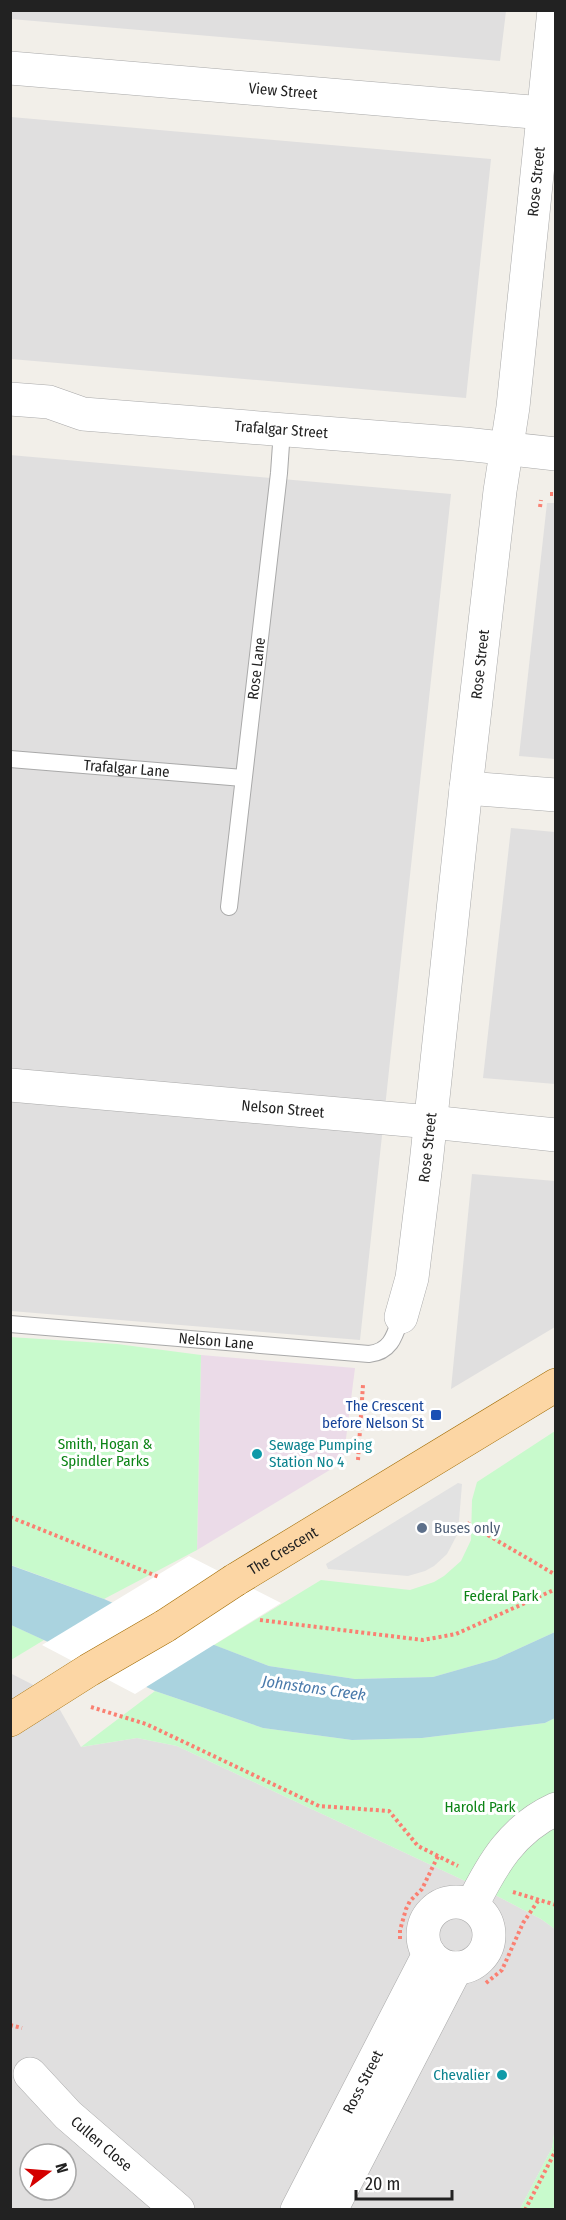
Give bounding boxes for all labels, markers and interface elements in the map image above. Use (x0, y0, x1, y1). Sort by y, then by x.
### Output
street label: View Street (248, 79, 318, 103)
street label: Rose Street (524, 146, 549, 217)
street label: Trafalgar Street (234, 417, 329, 442)
street label: Rose Street (467, 628, 493, 700)
street label: Rose Lane (244, 637, 269, 701)
street label: Trafalgar Lane (83, 756, 170, 781)
street label: Nelson Street (241, 1096, 325, 1122)
street label: Rose Street (415, 1112, 440, 1183)
street label: Nelson Lane (178, 1329, 255, 1353)
place label: The Crescent before Nelson St (322, 1397, 424, 1432)
marker: The Crescent before Nelson St (429, 1408, 443, 1422)
park label: Smith, Hogan & Spindler Parks (58, 1435, 152, 1470)
place label: Sewage Pumping Station No 4 (269, 1436, 372, 1471)
marker: Sewage Pumping Station No 4 (250, 1447, 264, 1461)
place label: Buses only (434, 1519, 500, 1537)
marker: Buses only (415, 1521, 429, 1535)
street label: The Crescent (245, 1523, 321, 1579)
park label: Federal Park (463, 1587, 539, 1605)
water label: Johnstons Creek (260, 1671, 367, 1705)
park label: Harold Park (444, 1798, 516, 1816)
street label: Ross Street (339, 2047, 387, 2117)
place label: Chevalier (433, 2066, 491, 2084)
marker: Chevalier (495, 2068, 509, 2082)
street label: Cullen Close (67, 2112, 136, 2175)
north arrow (18, 2142, 78, 2202)
text: N (51, 2161, 72, 2175)
scale bar (356, 2163, 452, 2201)
text: 20 m (365, 2173, 400, 2195)

